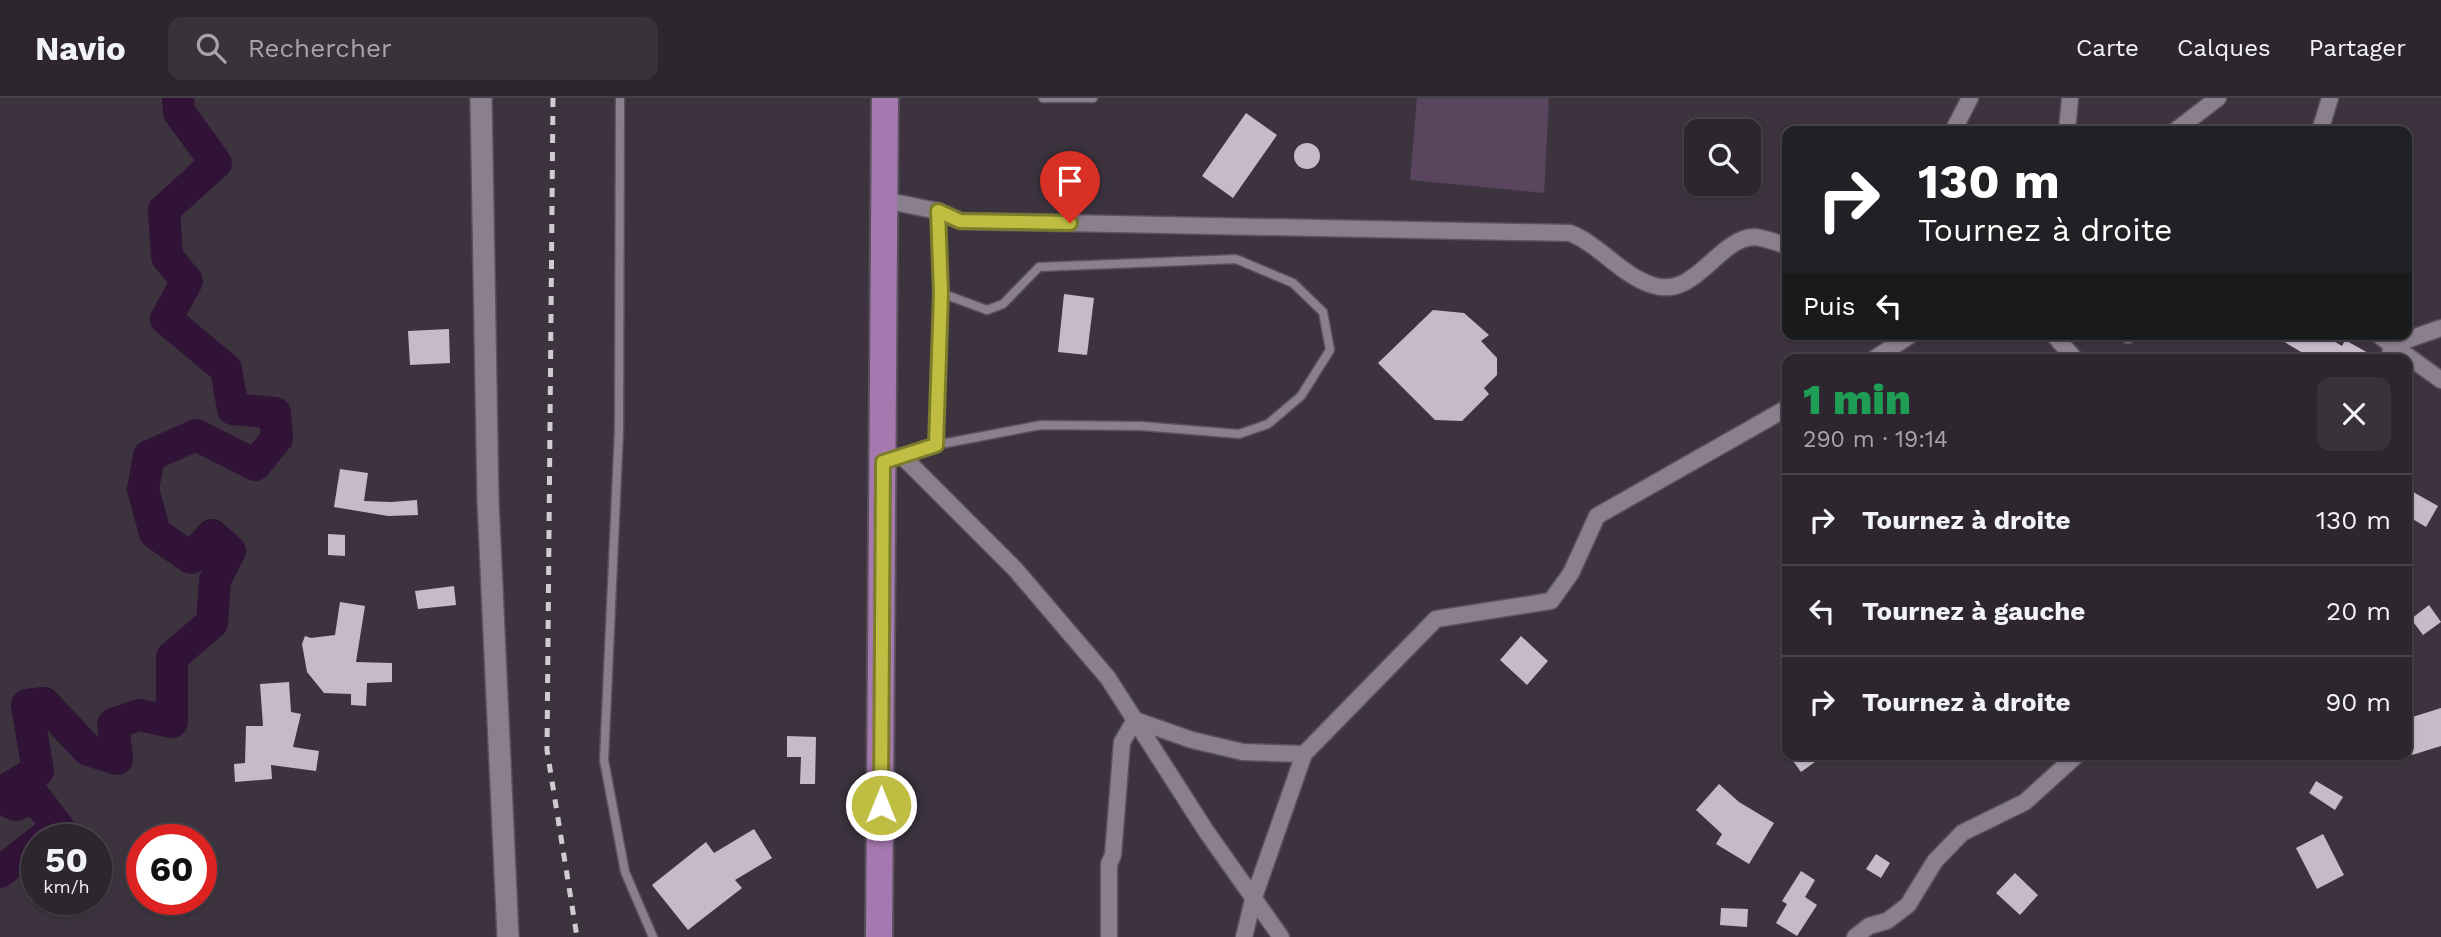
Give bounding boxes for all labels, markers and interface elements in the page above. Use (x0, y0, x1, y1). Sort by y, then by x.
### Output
search box (168, 17, 658, 80)
text: Navio (35, 29, 126, 68)
icon: search (192, 29, 230, 67)
text: Rechercher (248, 33, 392, 63)
text: Carte (2076, 34, 2139, 62)
text: Calques (2177, 34, 2271, 62)
text: Partager (2309, 34, 2406, 62)
map controls (1684, 119, 1761, 196)
button: search (1684, 119, 1761, 196)
pin (1040, 151, 1100, 223)
text: 130 m (1918, 152, 2060, 210)
icon: right (1803, 154, 1894, 245)
icon: arrive (1051, 162, 1089, 200)
text: Tournez à droite (1918, 211, 2173, 249)
icon: left (1870, 287, 1908, 325)
text: Puis (1803, 291, 1856, 321)
text: 1 min (1803, 375, 1911, 424)
button: close (2317, 377, 2391, 451)
text: 290 m · 19:14 (1803, 426, 1948, 453)
icon: right (1803, 501, 1841, 539)
text: Tournez à droite (1862, 505, 2071, 535)
text: 130 m (2316, 505, 2391, 535)
icon: left (1803, 592, 1841, 630)
text: Tournez à gauche (1862, 596, 2085, 626)
text: 20 m (2326, 596, 2391, 626)
icon: right (1803, 683, 1841, 721)
text: Tournez à droite (1862, 687, 2071, 717)
text: 90 m (2325, 687, 2391, 717)
position arrow (844, 768, 918, 842)
speed limit sign: 60 (126, 824, 217, 915)
text: 50 (45, 839, 88, 881)
text: km/h (43, 876, 90, 897)

